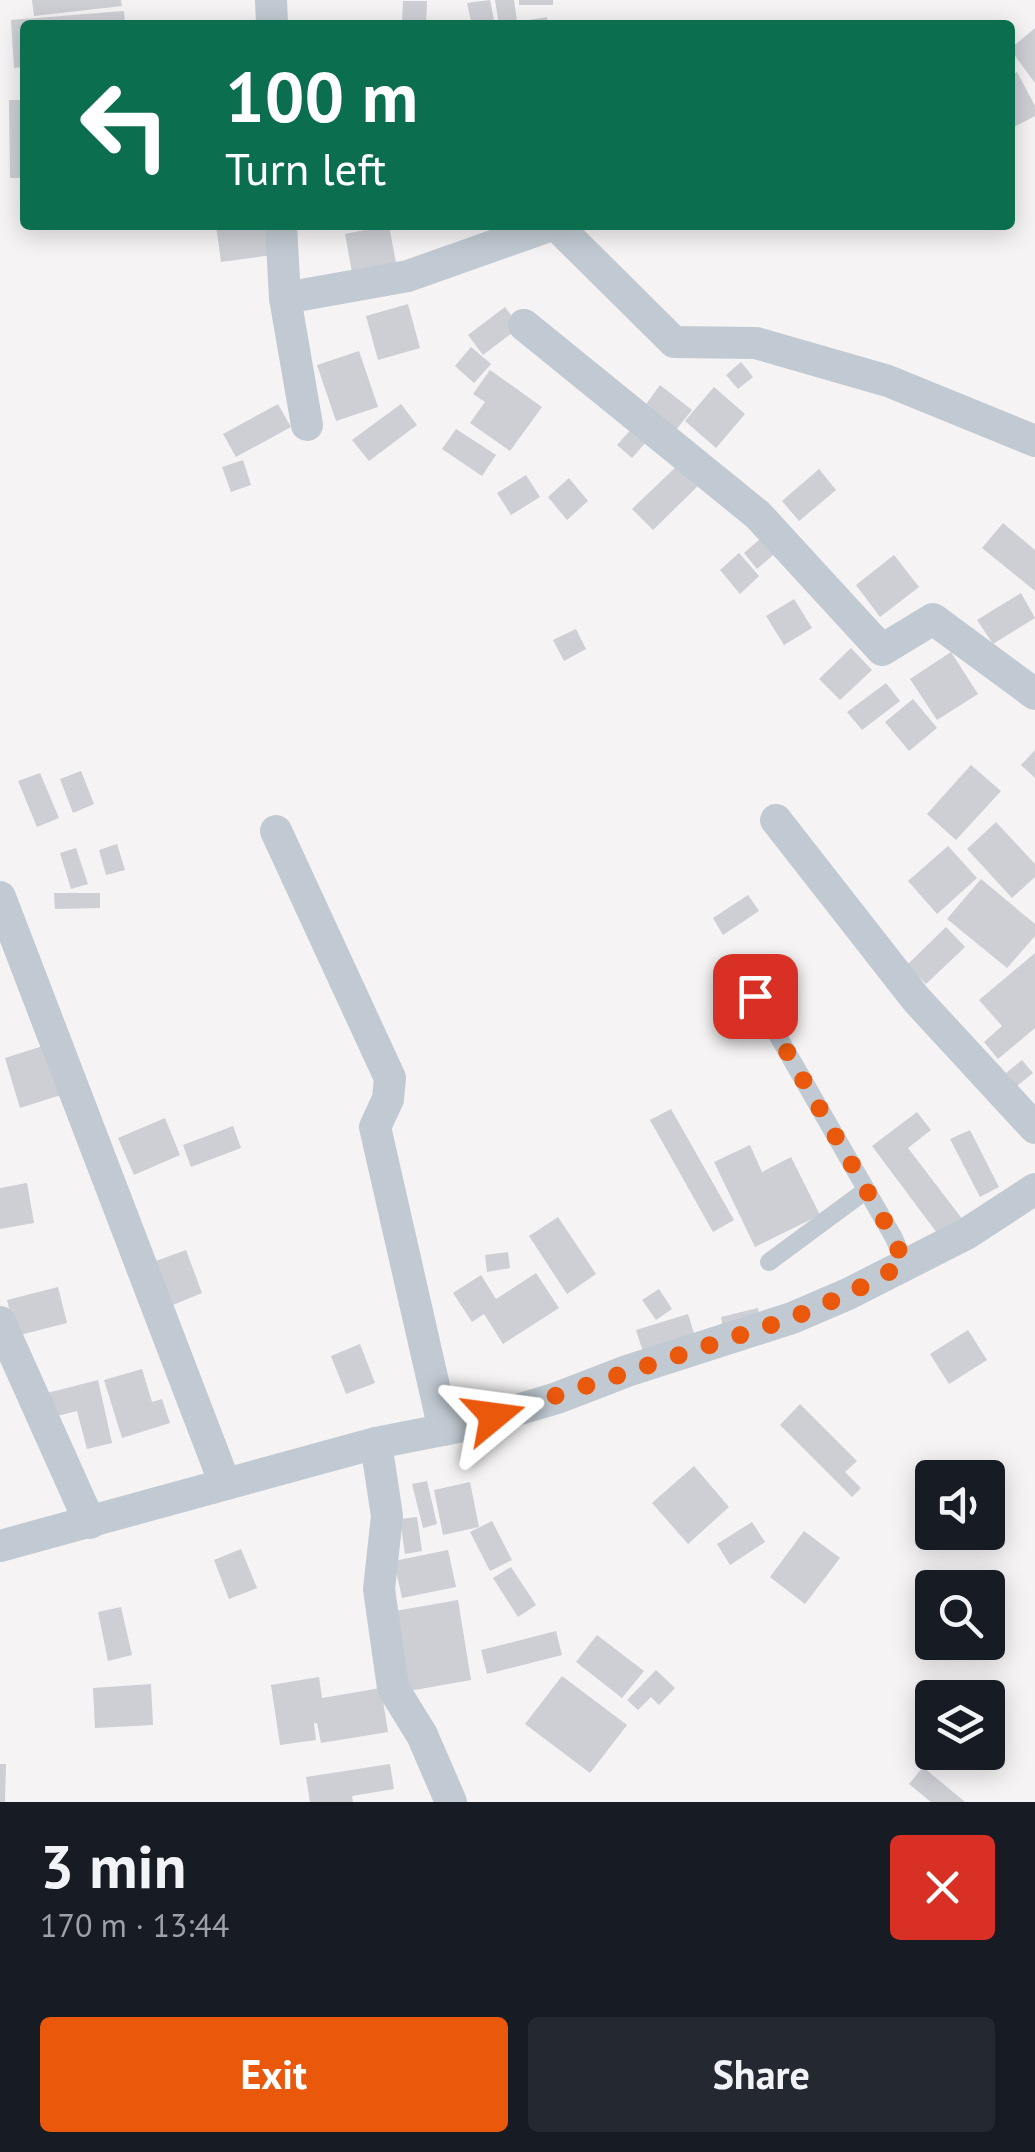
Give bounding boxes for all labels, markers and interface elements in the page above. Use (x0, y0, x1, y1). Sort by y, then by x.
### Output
text: 100 m (225, 51, 418, 141)
icon: left (60, 60, 190, 190)
text: Turn left (225, 139, 386, 197)
pin (713, 954, 798, 1039)
icon: arrive (728, 969, 783, 1024)
position arrow (442, 1364, 546, 1468)
map controls (915, 1460, 1005, 1770)
button: sound (915, 1460, 1005, 1550)
button: search (915, 1570, 1005, 1660)
button: layers (915, 1680, 1005, 1770)
text: 3 min (40, 1827, 186, 1905)
button: close (890, 1835, 995, 1940)
text: 170 m · 13:44 (40, 1904, 229, 1946)
button: Exit (40, 2017, 508, 2132)
button: Share (528, 2017, 995, 2132)

